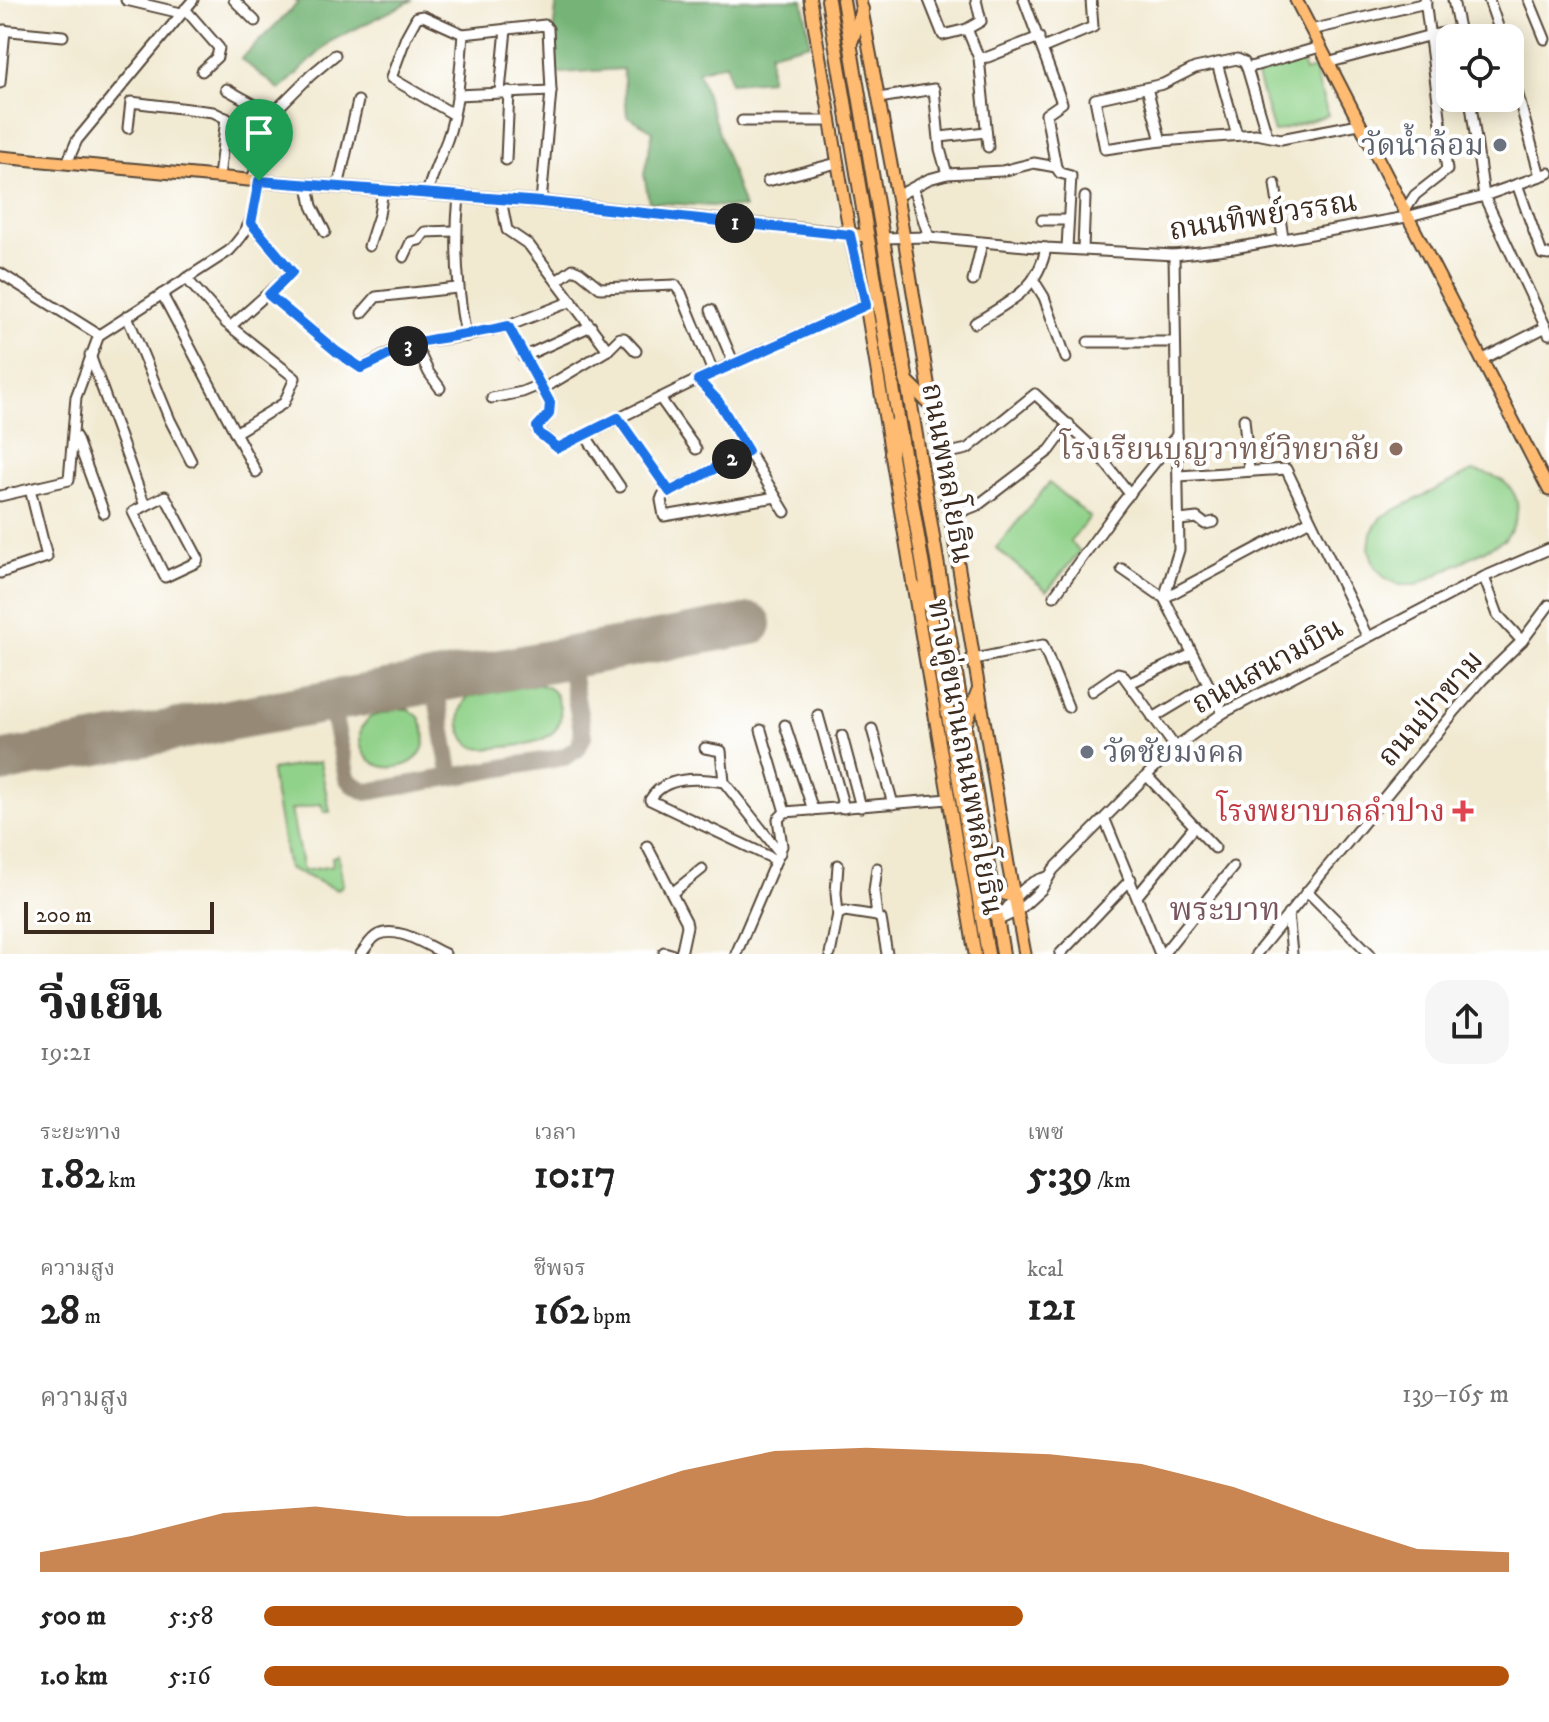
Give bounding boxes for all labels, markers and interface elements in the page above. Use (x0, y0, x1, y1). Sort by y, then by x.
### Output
map controls (1436, 24, 1524, 112)
button: locate (1436, 24, 1524, 112)
pin (225, 99, 293, 181)
icon: arrive (237, 111, 281, 155)
place label: วัดน้ำล้อม (1361, 123, 1484, 165)
marker: วัดน้ำล้อม (1491, 136, 1509, 154)
street label: ถนนทิพย์วรรณ (1167, 183, 1360, 250)
pin: 1 (715, 203, 755, 243)
text: 1 (731, 209, 739, 236)
pin: 3 (388, 326, 428, 366)
text: 3 (404, 332, 412, 359)
street label: ถนนพหลโยธิน (912, 379, 985, 566)
place label: โรงเรียนบุญวาทย์วิทยาลัย (1059, 428, 1380, 469)
pin: 2 (712, 439, 752, 479)
marker: โรงเรียนบุญวาทย์วิทยาลัย (1387, 440, 1405, 458)
text: 2 (727, 445, 737, 472)
street label: ทางคู่ขนานถนนพหลโยธิน (918, 595, 1015, 919)
street label: ถนนสนามบิน (1185, 609, 1350, 723)
street label: ถนนป่าขาม (1370, 643, 1492, 775)
place label: วัดชัยมงคล (1103, 735, 1245, 772)
marker: วัดชัยมงคล (1078, 743, 1096, 761)
place label: โรงพยาบาลลำปาง (1215, 790, 1445, 831)
marker: โรงพยาบาลลำปาง (1452, 800, 1474, 822)
district label: พระบาท (1170, 891, 1280, 931)
scale bar (24, 898, 214, 934)
text: 200 m (36, 902, 92, 929)
text: วิ่งเย็น (40, 978, 162, 1033)
button: share (1425, 980, 1509, 1064)
text: 19:21 (40, 1036, 92, 1069)
text: ระยะทาง (40, 1119, 121, 1146)
text: เวลา (534, 1119, 577, 1146)
text: เพซ (1027, 1119, 1064, 1146)
text: 1.82 (40, 1151, 104, 1201)
text: 10:17 (534, 1151, 616, 1201)
text: 5:39 (1027, 1151, 1093, 1201)
text: km (104, 1167, 136, 1194)
text: /km (1093, 1167, 1131, 1194)
text: ความสูง (40, 1255, 115, 1282)
text: ชีพจร (534, 1255, 586, 1282)
text: kcal (1027, 1256, 1063, 1283)
text: 121 (1027, 1283, 1076, 1333)
text: 28 (40, 1287, 80, 1337)
text: 162 (534, 1287, 589, 1337)
text: m (80, 1303, 101, 1330)
text: bpm (589, 1303, 631, 1330)
text: 139–165 m (1402, 1378, 1509, 1411)
text: ความสูง (40, 1382, 129, 1415)
text: 500 m (40, 1600, 106, 1633)
text: 5:58 (168, 1600, 214, 1633)
text: 1.0 km (40, 1660, 108, 1693)
text: 5:16 (168, 1660, 211, 1693)

